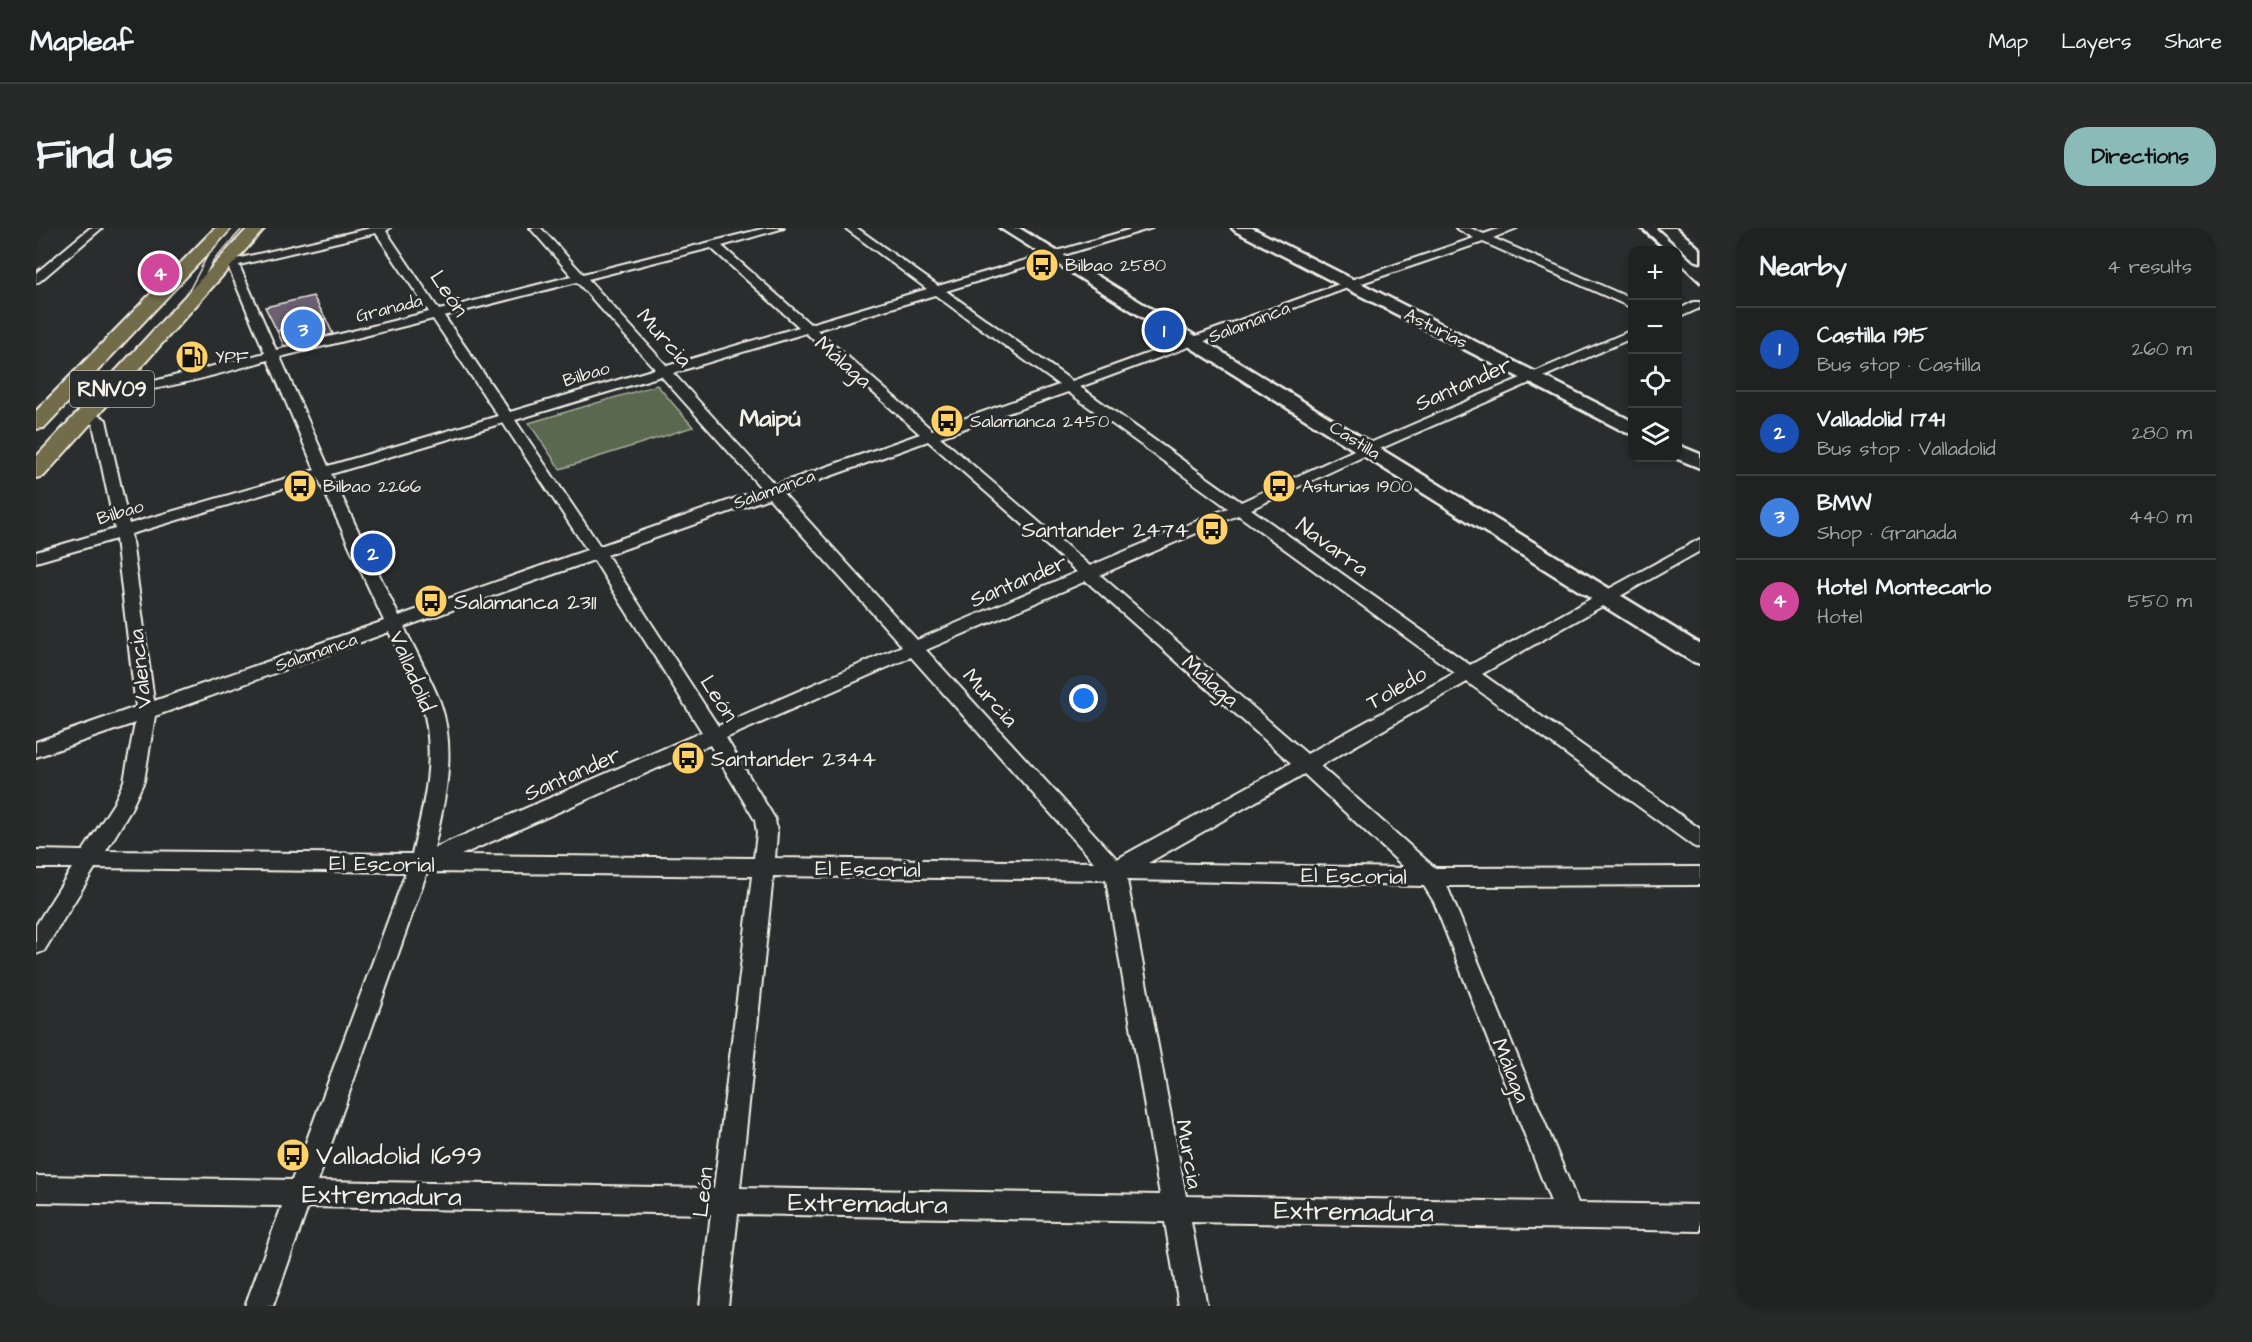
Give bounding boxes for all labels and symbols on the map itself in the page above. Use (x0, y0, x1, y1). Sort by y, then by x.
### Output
bus stop icon: Bilbao 2580 (1024, 247, 1060, 283)
pin: 4 (140, 250, 180, 296)
place label: Bilbao 2580 (1065, 253, 1166, 278)
street label: León (422, 264, 476, 323)
street label: Granada (353, 288, 425, 329)
street label: Salamanca (1205, 295, 1294, 349)
street label: Murcia (629, 302, 699, 374)
street label: Asturias (1400, 302, 1472, 355)
pin: 3 (284, 306, 322, 352)
pin: 1 (1144, 308, 1184, 352)
street label: Málaga (807, 329, 878, 396)
fuel station icon: YPF (174, 339, 210, 375)
place label: YPF (215, 345, 249, 370)
street label: Santander (1410, 349, 1517, 419)
street label: Bilbao (560, 356, 613, 393)
road number: RN1V09 (70, 371, 154, 407)
district label: Maipú (739, 402, 801, 436)
bus stop icon: Salamanca 2450 (929, 403, 965, 439)
place label: Salamanca 2450 (970, 409, 1109, 434)
street label: Castilla (1324, 415, 1385, 466)
street label: Salamanca (730, 463, 819, 516)
bus stop icon: Bilbao 2266 (282, 468, 318, 504)
bus stop icon: Asturias 1900 (1261, 468, 1297, 504)
place label: Bilbao 2266 (323, 474, 421, 499)
place label: Asturias 1900 (1302, 474, 1412, 499)
street label: Bilbao (94, 494, 147, 531)
street label: Navarra (1289, 510, 1375, 584)
bus stop icon: Santander 2474 (1194, 511, 1230, 547)
place label: Santander 2474 (1021, 515, 1189, 546)
pin: 2 (354, 530, 392, 576)
street label: Santander (965, 547, 1072, 616)
bus stop icon: Salamanca 2311 (413, 583, 449, 619)
place label: Salamanca 2311 (454, 587, 597, 618)
street label: Valladolid (381, 626, 442, 717)
street label: Salamanca (272, 627, 361, 678)
street label: Valencia (121, 628, 160, 710)
street label: Málaga (1174, 648, 1245, 715)
street label: Toledo (1361, 658, 1433, 718)
street label: Murcia (955, 662, 1025, 734)
street label: León (692, 669, 745, 728)
your location (1069, 684, 1098, 713)
street label: Santander (519, 739, 626, 809)
bus stop icon: Santander 2344 (670, 740, 706, 776)
place label: Santander 2344 (711, 744, 876, 775)
street label: El Escorial (329, 848, 435, 881)
street label: El Escorial (815, 853, 921, 886)
street label: El Escorial (1301, 860, 1407, 893)
street label: Málaga (1483, 1034, 1537, 1108)
street label: Murcia (1167, 1117, 1210, 1191)
bus stop icon: Valladolid 1699 (275, 1137, 311, 1173)
place label: Valladolid 1699 (316, 1137, 482, 1175)
street label: León (685, 1165, 722, 1219)
street label: Extremadura (302, 1176, 463, 1216)
street label: Extremadura (788, 1184, 949, 1224)
street label: Extremadura (1274, 1192, 1435, 1232)

